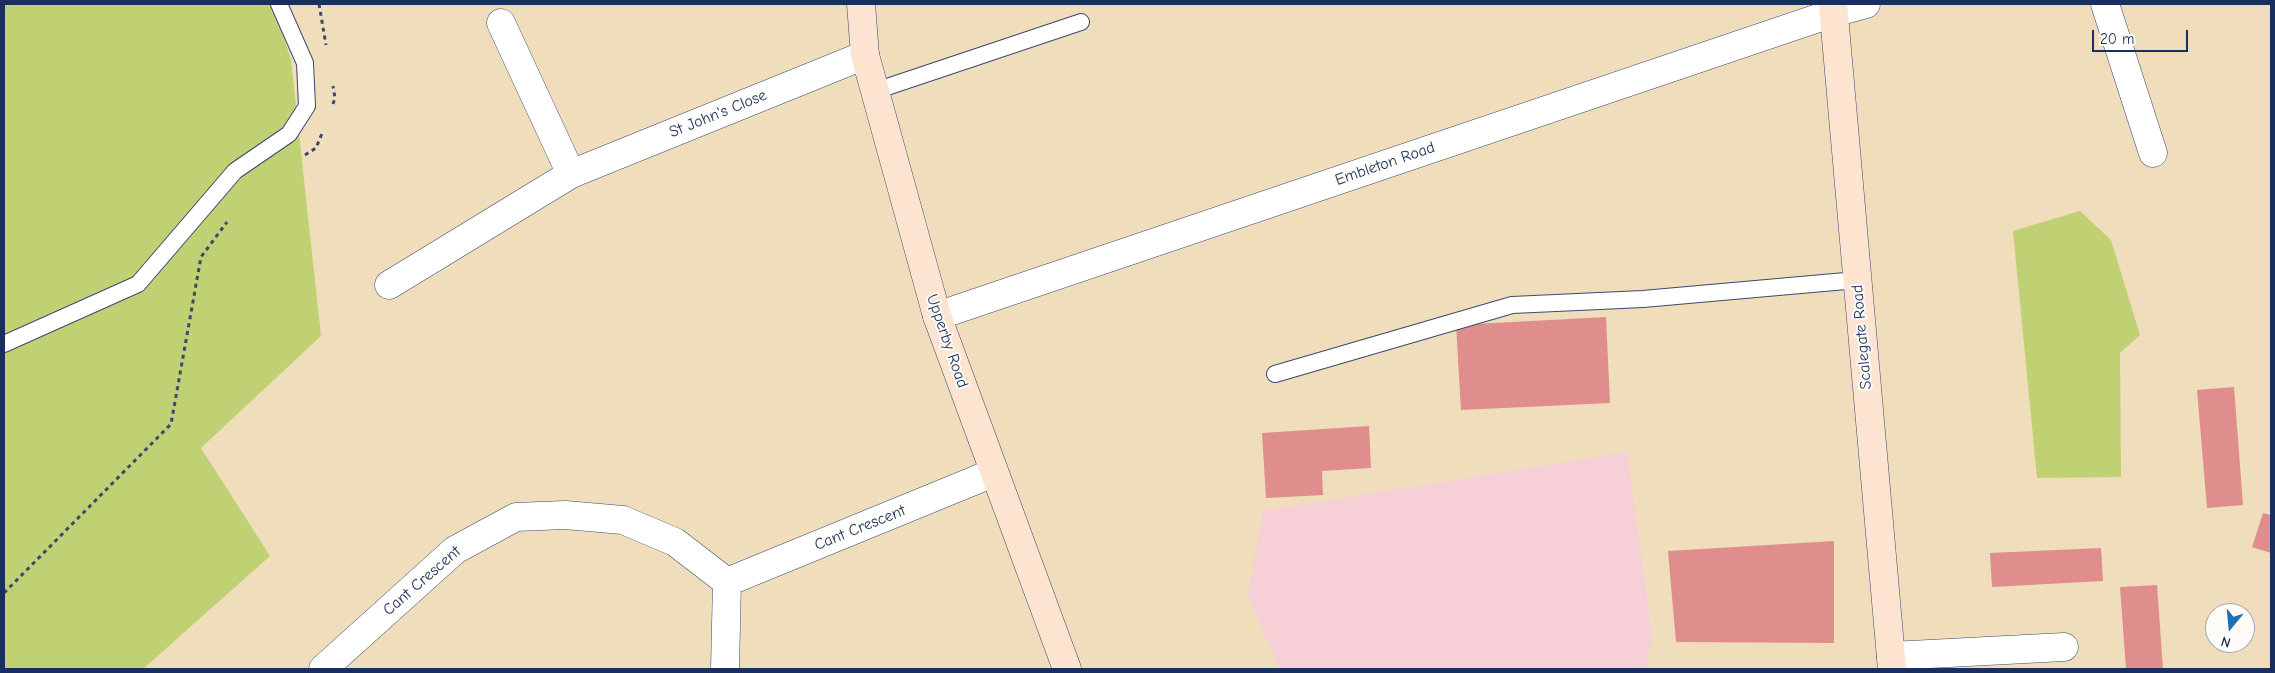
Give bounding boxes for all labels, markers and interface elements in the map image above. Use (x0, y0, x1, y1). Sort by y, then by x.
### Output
scale bar (2095, 20, 2191, 52)
text: 20 m (2100, 30, 2134, 48)
street label: St John's Close (666, 86, 770, 142)
street label: Embleton Road (1333, 138, 1437, 190)
street label: Scalegate Road (1848, 284, 1876, 390)
street label: Upperby Road (922, 292, 972, 390)
street label: Cant Crescent (812, 501, 908, 555)
street label: Cant Crescent (379, 542, 465, 620)
north arrow (2205, 603, 2255, 653)
text: N (2219, 632, 2233, 651)

